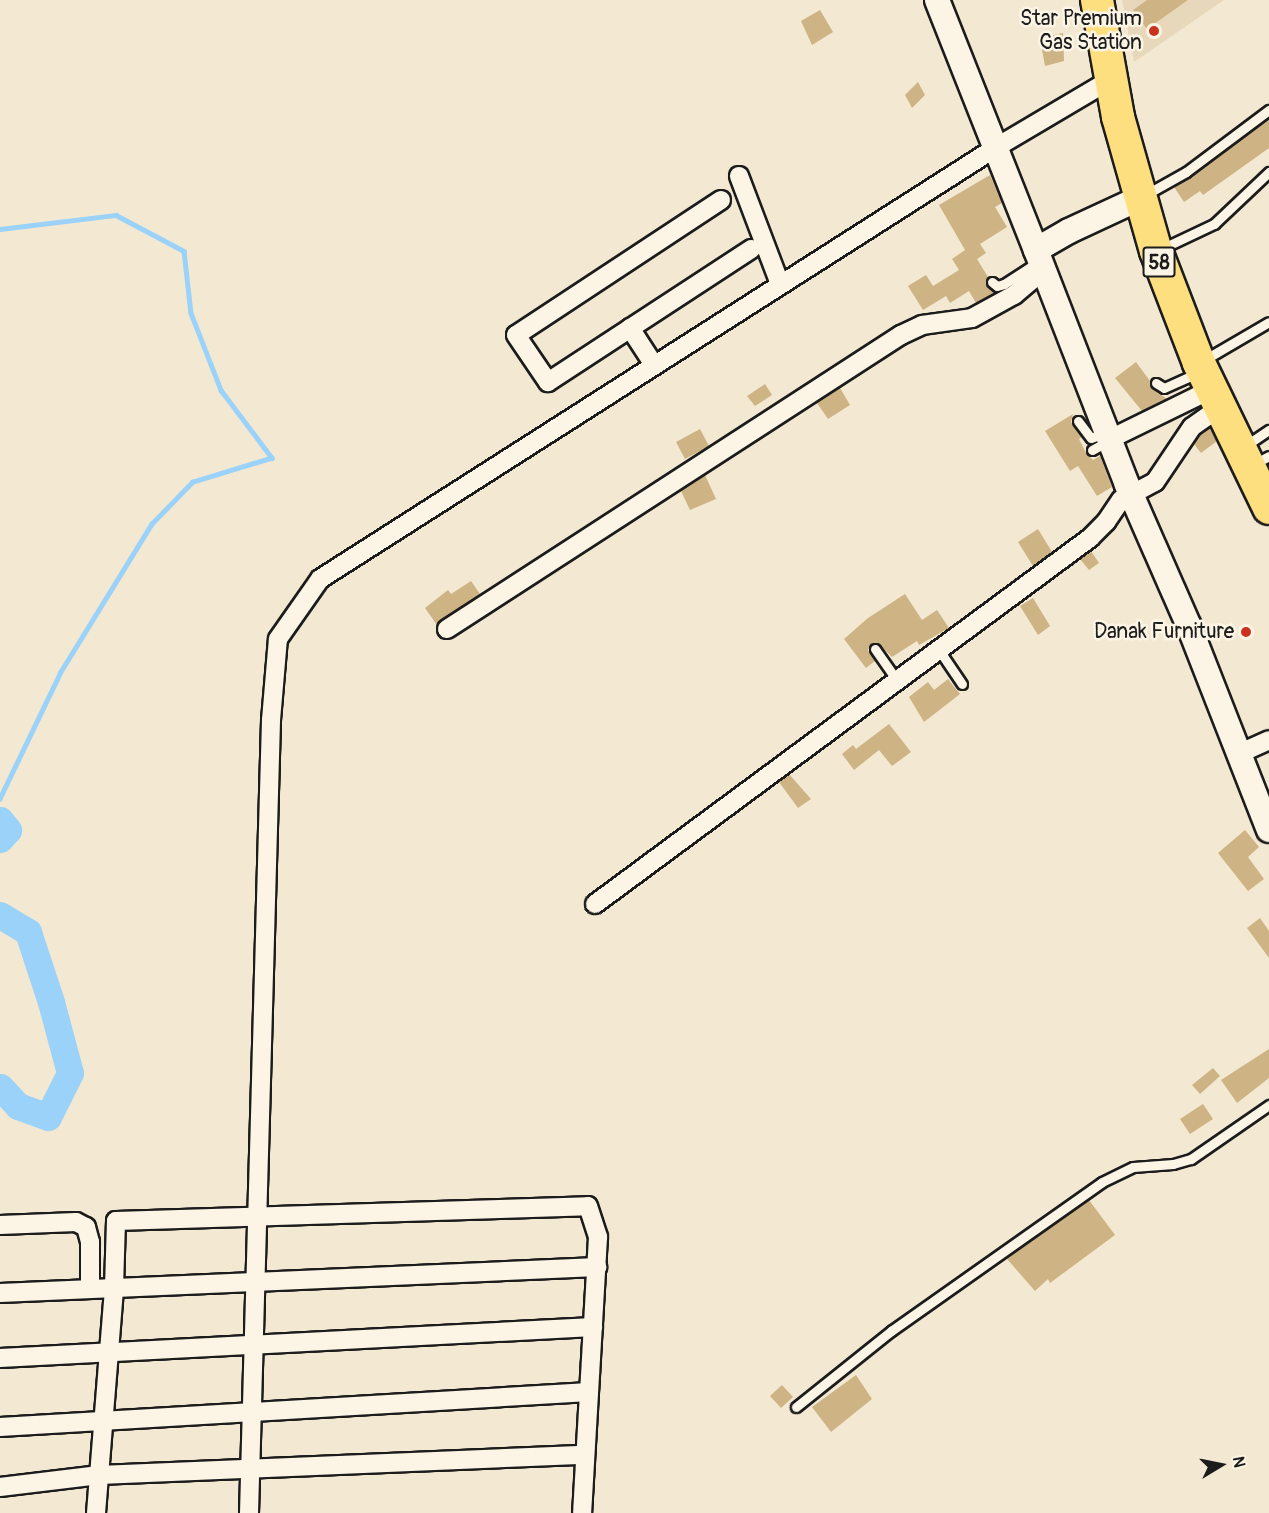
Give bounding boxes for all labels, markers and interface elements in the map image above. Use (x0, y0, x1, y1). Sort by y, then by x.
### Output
place label: Star Premium Gas Station (1020, 6, 1142, 56)
marker: Star Premium Gas Station (1147, 24, 1161, 38)
road number: 58 (1142, 245, 1176, 279)
place label: Danak Furniture (1094, 619, 1234, 645)
marker: Danak Furniture (1239, 625, 1253, 639)
north arrow (1191, 1435, 1251, 1495)
text: N (1228, 1455, 1250, 1469)

